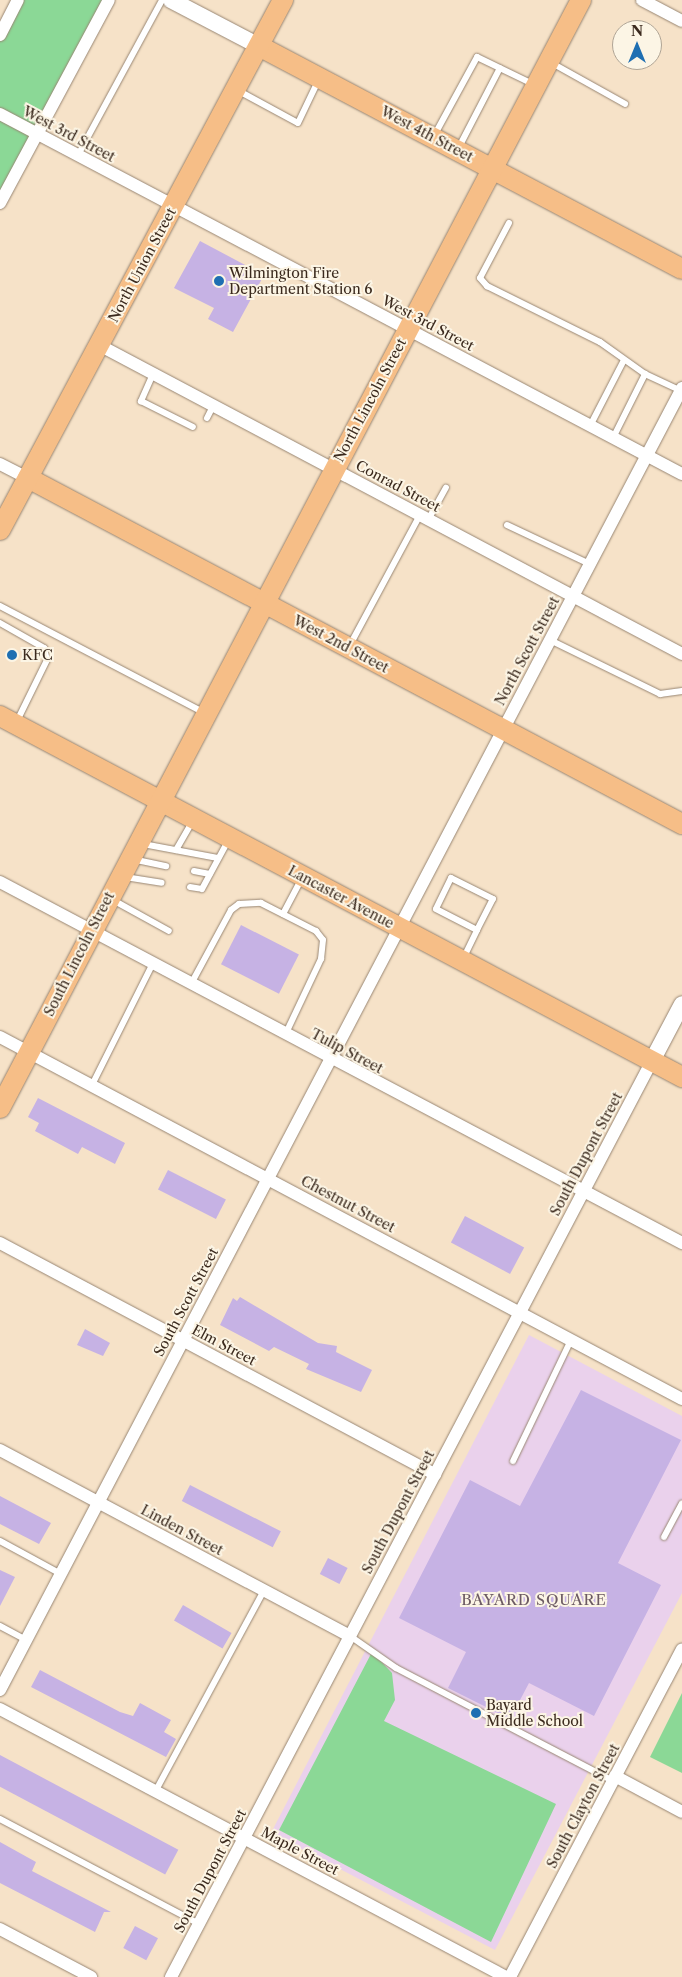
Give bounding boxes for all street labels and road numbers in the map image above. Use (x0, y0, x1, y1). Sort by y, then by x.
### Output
street label: West 3rd Street (20, 103, 118, 165)
street label: West 4th Street (378, 103, 476, 165)
street label: North Union Street (105, 205, 179, 325)
street label: West 3rd Street (379, 292, 477, 354)
street label: North Lincoln Street (330, 335, 410, 465)
street label: Conrad Street (353, 457, 443, 515)
street label: North Scott Street (491, 594, 563, 708)
street label: West 2nd Street (291, 612, 391, 676)
street label: Lancaster Avenue (285, 862, 397, 932)
street label: South Lincoln Street (40, 889, 118, 1019)
street label: Tulip Street (308, 1025, 386, 1077)
street label: South Dupont Street (546, 1089, 626, 1219)
street label: Chestnut Street (298, 1172, 398, 1236)
street label: South Scott Street (150, 1245, 222, 1359)
street label: Elm Street (189, 1321, 259, 1369)
street label: South Dupont Street (358, 1447, 438, 1577)
street label: Linden Street (138, 1501, 226, 1559)
street label: South Clayton Street (543, 1741, 623, 1871)
street label: South Dupont Street (170, 1806, 250, 1936)
street label: Maple Street (258, 1824, 342, 1878)

